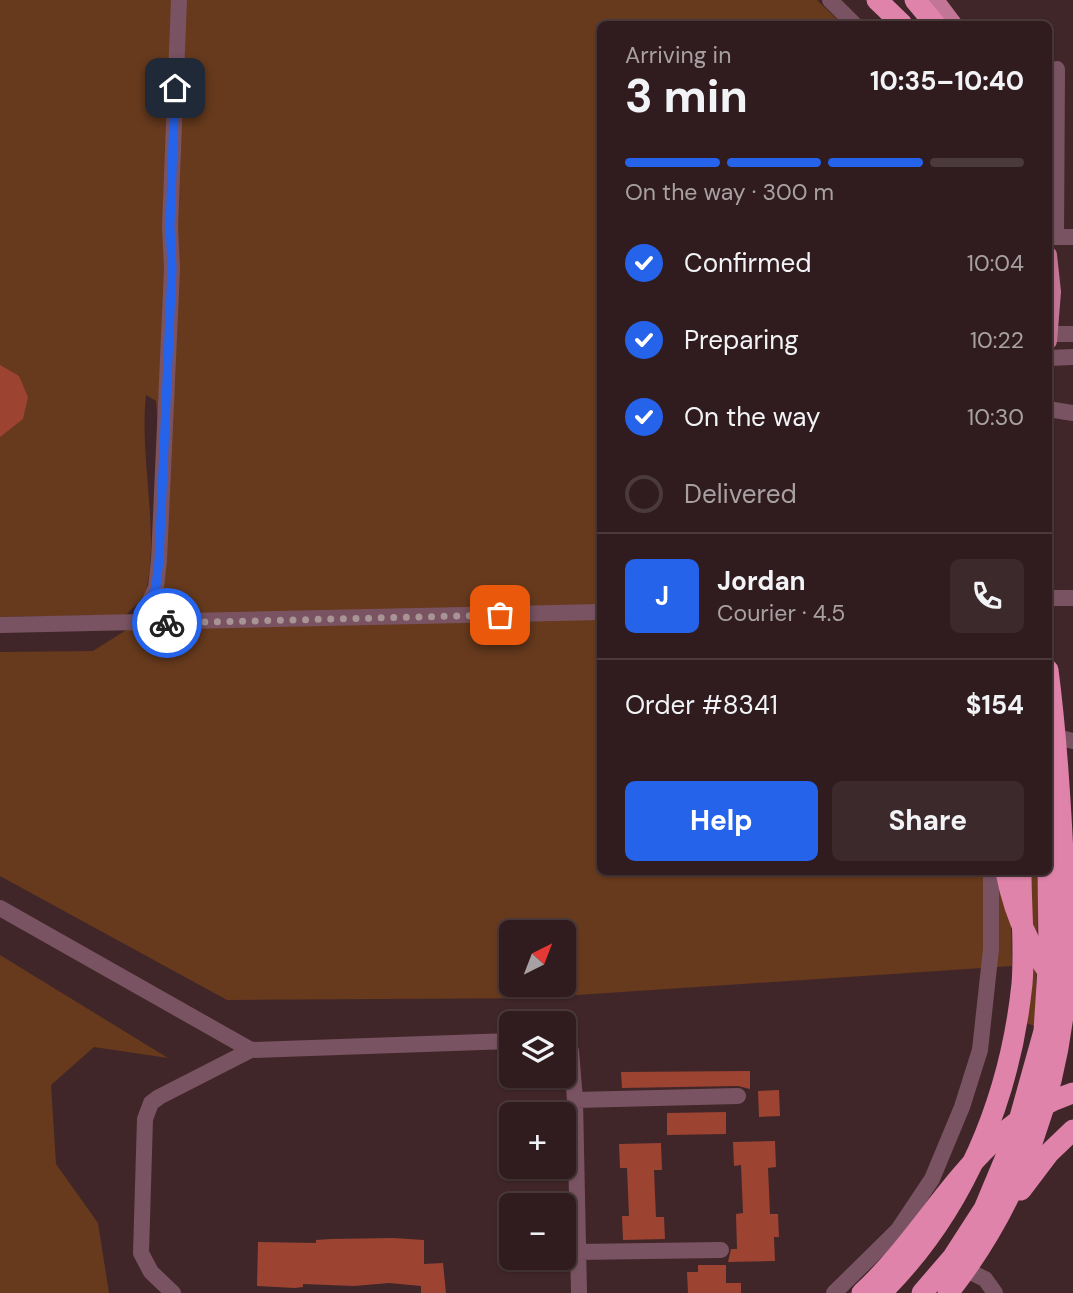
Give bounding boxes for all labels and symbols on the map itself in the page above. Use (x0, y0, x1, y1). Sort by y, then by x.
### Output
pin (145, 58, 205, 118)
pin (470, 585, 530, 645)
courier (132, 588, 202, 658)
north arrow (499, 920, 576, 998)

